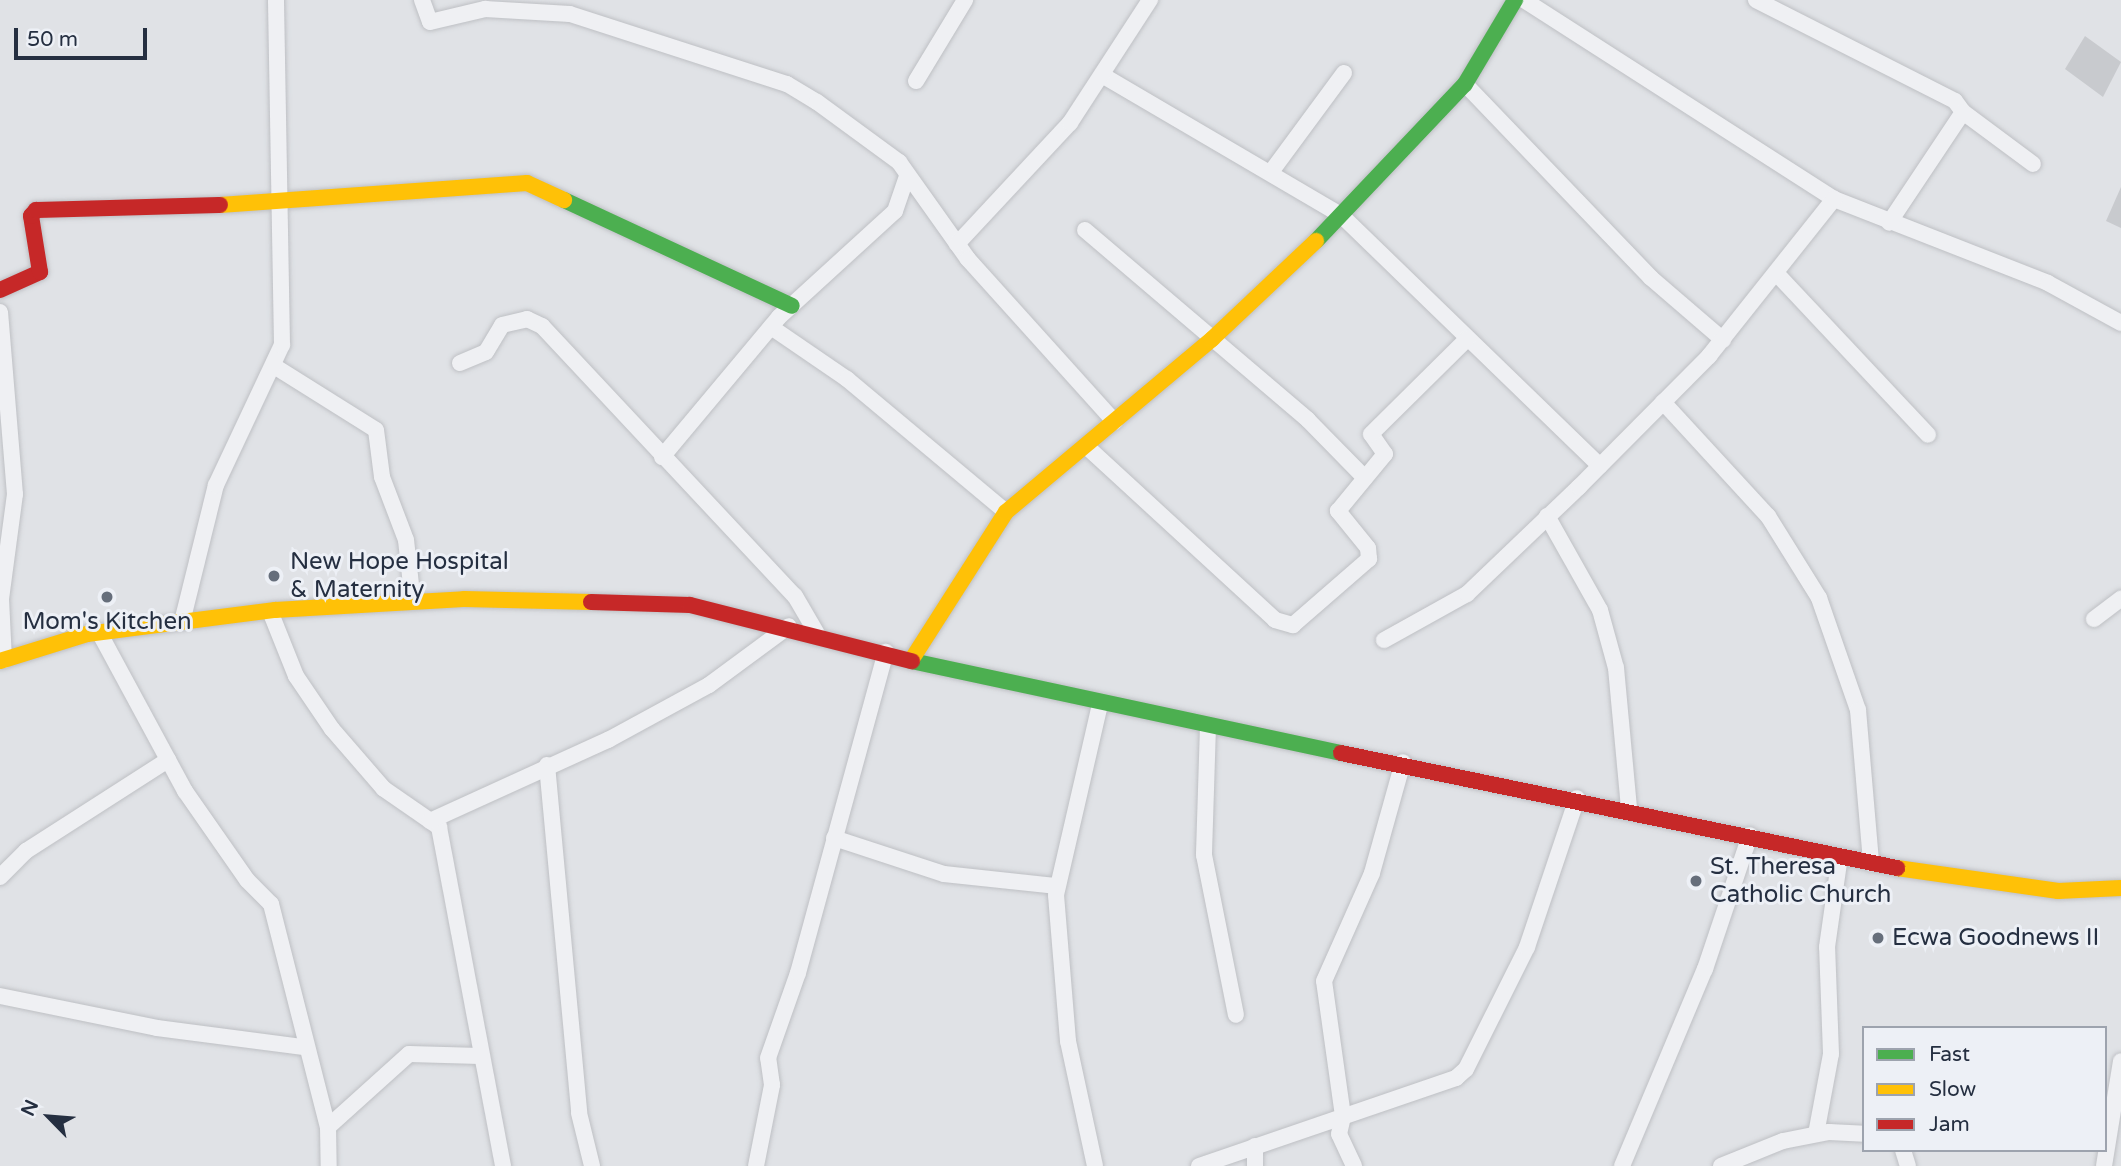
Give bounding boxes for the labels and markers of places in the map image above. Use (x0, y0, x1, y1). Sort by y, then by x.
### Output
place label: New Hope Hospital & Maternity (290, 548, 509, 604)
marker: New Hope Hospital & Maternity (264, 566, 284, 586)
marker: Mom's Kitchen (99, 589, 115, 605)
place label: Mom's Kitchen (22, 608, 192, 636)
place label: St. Theresa Catholic Church (1710, 853, 1891, 909)
marker: St. Theresa Catholic Church (1688, 873, 1704, 889)
place label: Ecwa Goodnews II (1892, 924, 2099, 952)
marker: Ecwa Goodnews II (1870, 930, 1886, 946)

